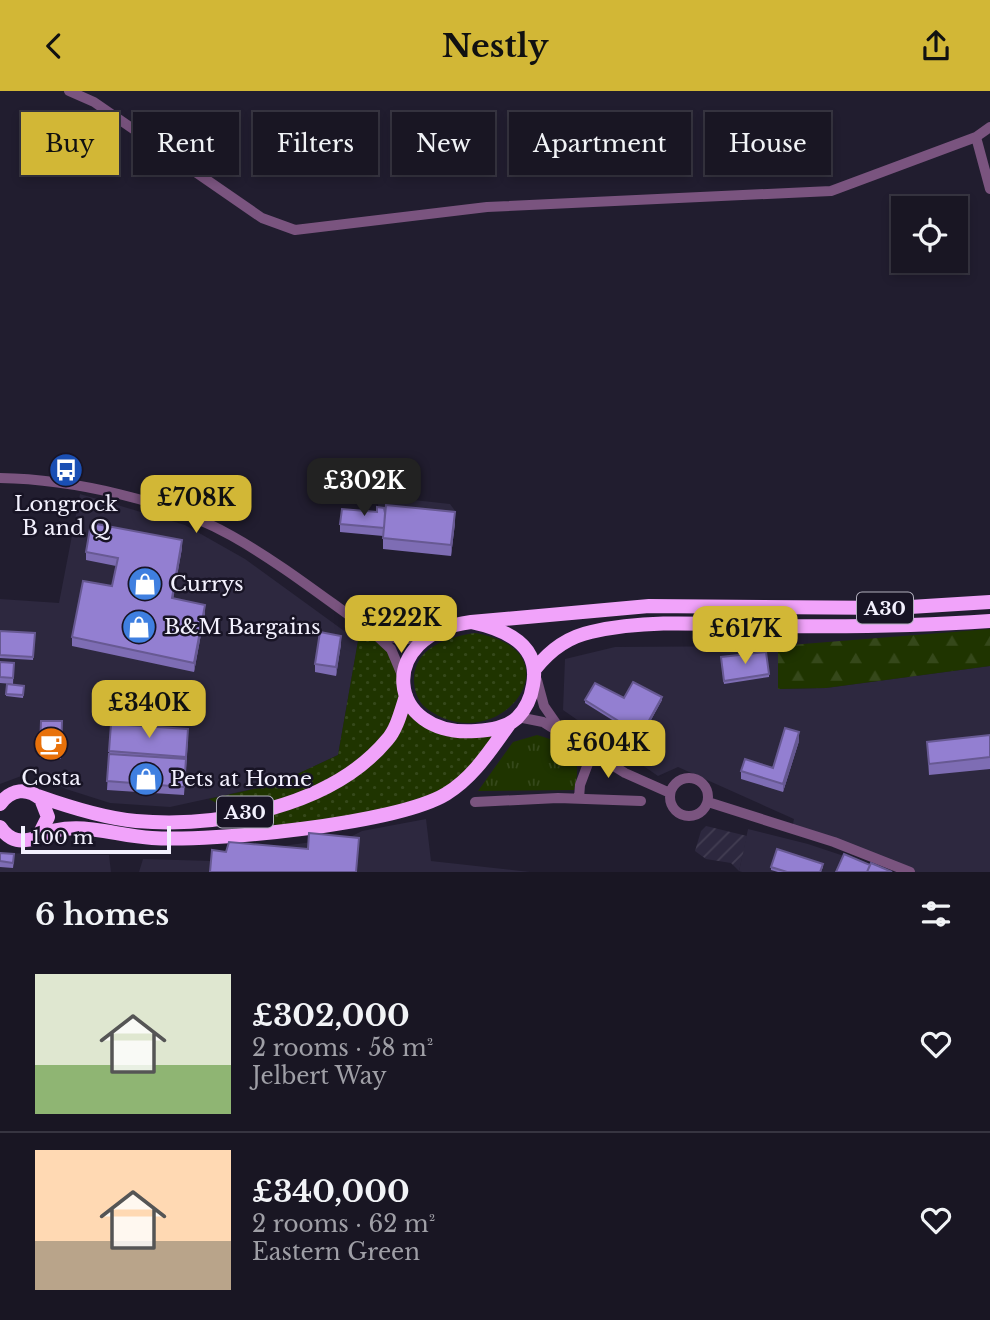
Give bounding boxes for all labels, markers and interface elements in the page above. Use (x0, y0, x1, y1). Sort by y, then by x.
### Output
text: Nestly (442, 26, 548, 66)
icon: back (35, 27, 73, 65)
icon: share (917, 27, 955, 65)
chip: Buy (21, 112, 119, 175)
chip: Rent (133, 112, 239, 175)
chip: Filters (253, 112, 378, 175)
chip: New (392, 112, 495, 175)
chip: Apartment (509, 112, 691, 175)
chip: House (705, 112, 831, 175)
map controls (891, 196, 968, 273)
button: locate (891, 196, 968, 273)
bus stop icon: Longrock B and Q (47, 451, 85, 489)
pin: £302K (315, 459, 413, 518)
text: £302K (323, 467, 405, 495)
pin: £708K (147, 475, 245, 535)
text: £708K (156, 484, 236, 512)
place label: Longrock B and Q (14, 491, 118, 541)
shop icon: Currys (126, 565, 164, 603)
place label: Currys (170, 571, 244, 597)
road number: A30 (857, 593, 913, 623)
pin: £222K (352, 595, 450, 655)
text: £222K (361, 604, 441, 632)
pin: £617K (696, 607, 794, 666)
shop icon: B&M Bargains (120, 608, 158, 646)
place label: B&M Bargains (164, 614, 321, 640)
text: £617K (709, 615, 781, 643)
pin: £340K (100, 681, 198, 740)
text: £340K (108, 689, 190, 717)
pin: £604K (559, 721, 657, 780)
cafe icon: Costa (32, 725, 70, 763)
text: £604K (566, 729, 650, 757)
shop icon: Pets at Home (127, 760, 165, 798)
place label: Costa (21, 765, 81, 791)
place label: Pets at Home (170, 766, 312, 792)
road number: A30 (217, 797, 273, 827)
scale bar (21, 823, 172, 855)
text: 100 m (32, 826, 93, 849)
icon: filters (917, 895, 955, 933)
text: 6 homes (35, 896, 169, 933)
text: £302,000 (252, 997, 410, 1034)
icon: home (91, 1002, 175, 1086)
icon: heart (917, 1025, 955, 1063)
text: 2 rooms · 58 m² (252, 1034, 433, 1062)
text: Jelbert Way (252, 1062, 387, 1090)
text: £340,000 (252, 1173, 410, 1210)
icon: home (91, 1178, 175, 1262)
icon: heart (917, 1201, 955, 1239)
text: 2 rooms · 62 m² (252, 1210, 435, 1238)
text: Eastern Green (252, 1238, 420, 1266)

